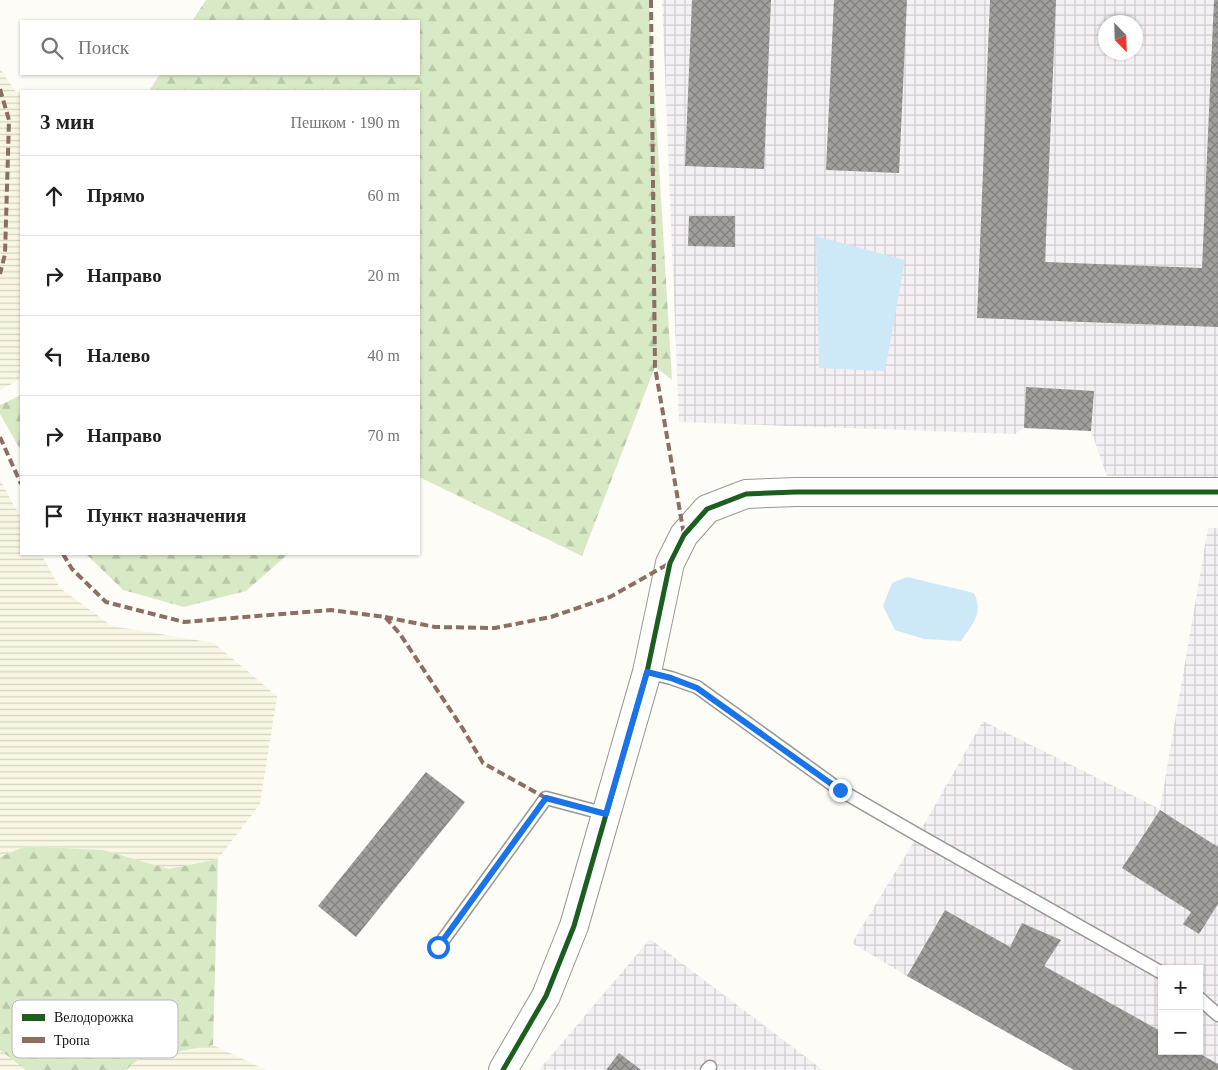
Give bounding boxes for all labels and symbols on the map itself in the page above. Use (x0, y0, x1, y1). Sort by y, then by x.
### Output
north arrow (1098, 15, 1143, 60)
route end (829, 779, 852, 802)
route start (427, 936, 450, 959)
legend (12, 1000, 178, 1058)
text: Велодорожка (54, 1010, 134, 1025)
text: Тропа (54, 1033, 91, 1048)

